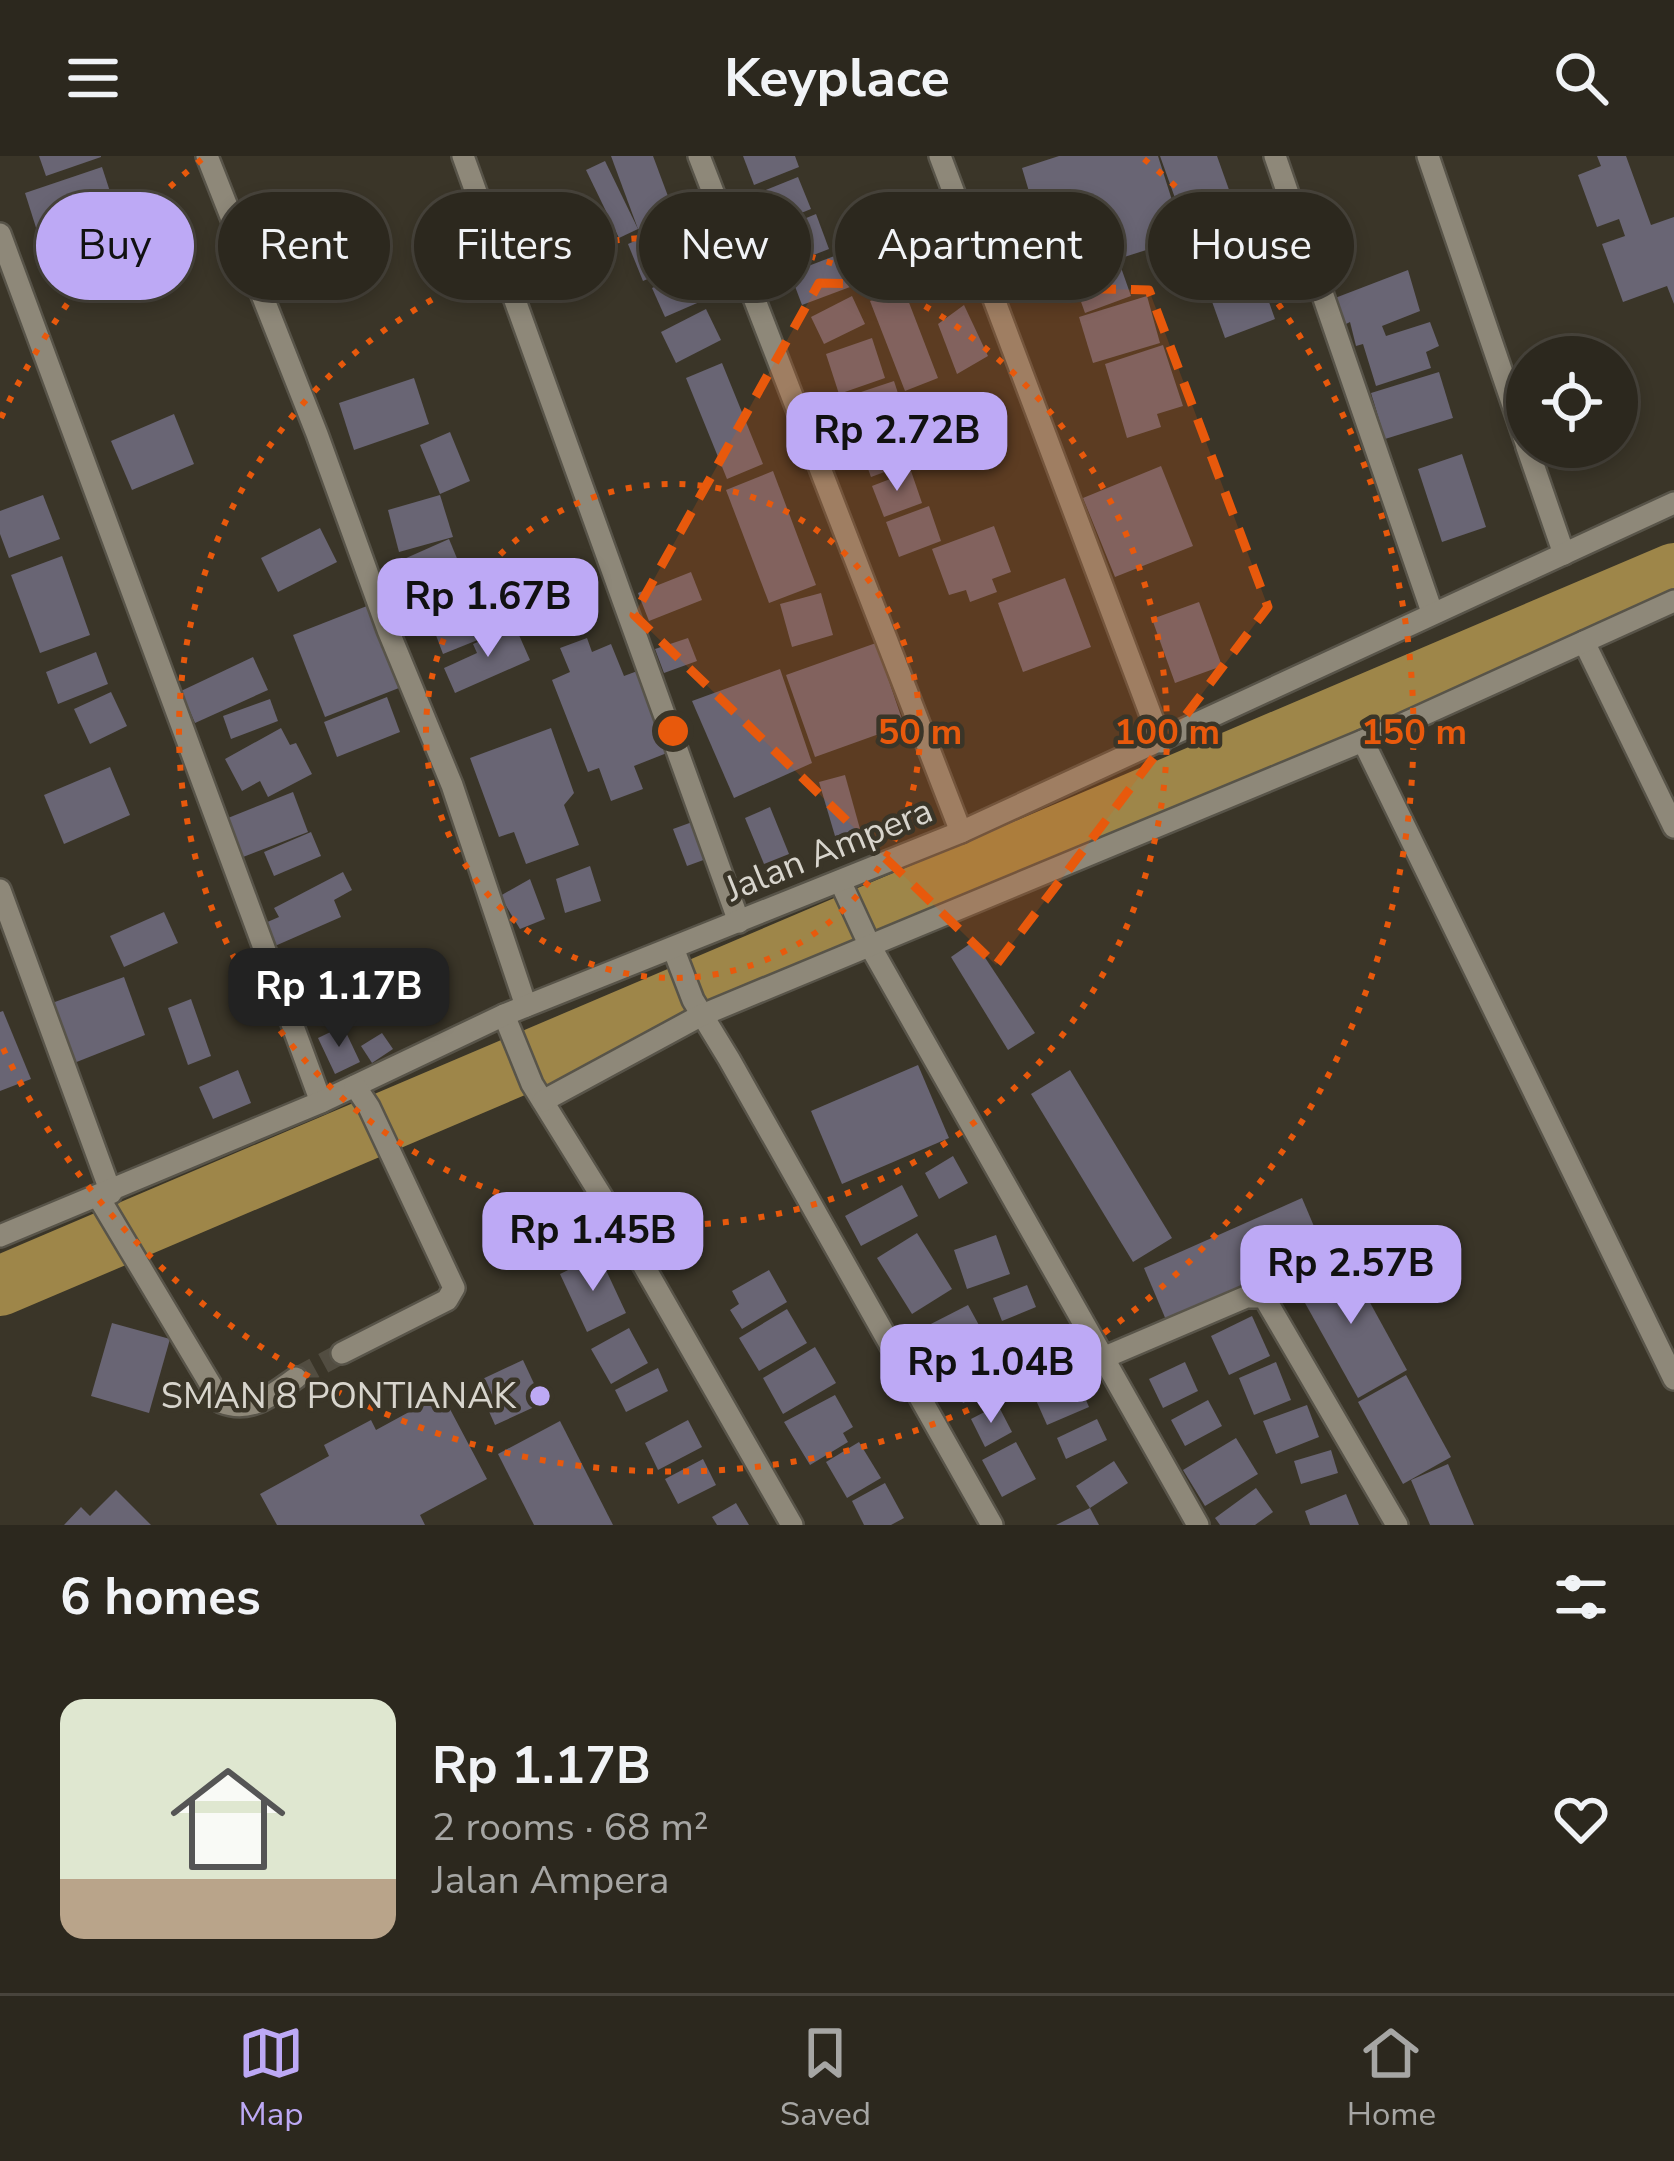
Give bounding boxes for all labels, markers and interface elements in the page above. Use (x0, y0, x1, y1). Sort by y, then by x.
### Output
text: Keyplace (724, 41, 950, 115)
icon: menu (60, 45, 126, 111)
icon: search (1548, 45, 1614, 111)
chip: Buy (36, 192, 194, 300)
chip: Rent (218, 192, 390, 300)
chip: Filters (414, 192, 615, 300)
chip: New (639, 192, 811, 300)
chip: Apartment (835, 192, 1124, 300)
chip: House (1148, 192, 1354, 300)
map controls (1506, 336, 1638, 468)
button: locate (1506, 336, 1638, 468)
pin: Rp 2.72B (773, 392, 1021, 494)
text: Rp 2.72B (813, 404, 981, 457)
pin: Rp 1.67B (364, 558, 612, 660)
text: Rp 1.67B (404, 570, 572, 623)
text: 50 m (878, 708, 962, 757)
text: 100 m (1114, 708, 1220, 757)
text: 150 m (1361, 708, 1467, 757)
centre of rings (652, 710, 694, 752)
street label: Jalan Ampera (717, 786, 940, 914)
pin: Rp 1.17B (215, 948, 463, 1050)
text: Rp 1.17B (255, 960, 423, 1013)
pin: Rp 1.45B (469, 1192, 717, 1294)
text: Rp 1.45B (509, 1204, 677, 1257)
pin: Rp 2.57B (1227, 1225, 1475, 1327)
text: Rp 2.57B (1267, 1237, 1435, 1290)
pin: Rp 1.04B (867, 1324, 1115, 1426)
text: Rp 1.04B (907, 1336, 1075, 1389)
place label: SMAN 8 PONTIANAK (161, 1372, 517, 1421)
marker: SMAN 8 PONTIANAK (527, 1383, 553, 1409)
text: 6 homes (60, 1562, 261, 1632)
icon: filters (1548, 1564, 1614, 1630)
text: Rp 1.17B (432, 1731, 651, 1801)
icon: home (156, 1747, 300, 1891)
icon: heart (1548, 1786, 1614, 1852)
text: 2 rooms · 68 m² (432, 1801, 709, 1854)
text: Jalan Ampera (432, 1854, 669, 1907)
tab: Map (238, 2020, 304, 2137)
tab: Saved (780, 2020, 871, 2137)
tab: Home (1347, 2020, 1436, 2137)

